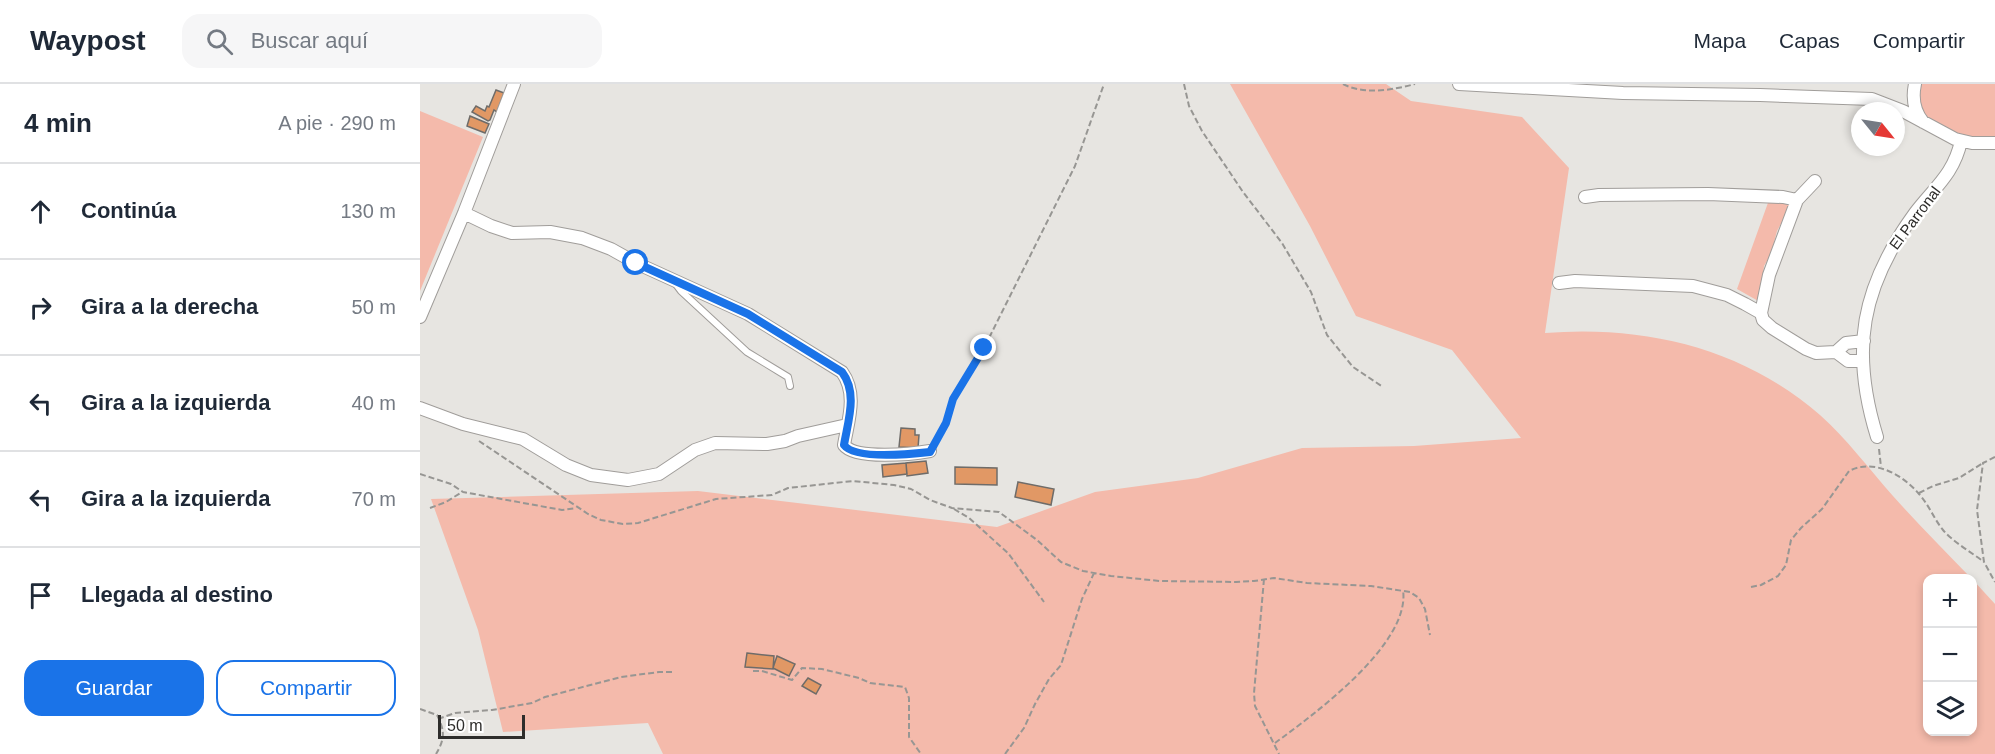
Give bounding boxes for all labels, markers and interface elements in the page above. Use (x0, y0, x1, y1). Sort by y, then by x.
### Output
search box (182, 14, 602, 68)
text: Waypost (30, 25, 146, 56)
icon: search (203, 25, 236, 58)
text: Buscar aquí (251, 28, 368, 53)
text: Mapa (1694, 29, 1746, 52)
text: Capas (1779, 29, 1840, 52)
text: Compartir (1873, 29, 1965, 52)
north arrow (1851, 102, 1905, 156)
text: 4 min (24, 108, 92, 138)
text: A pie · 290 m (278, 112, 396, 134)
street label: El Parronal (1885, 183, 1944, 252)
icon: ahead (24, 195, 57, 228)
text: Continúa (81, 198, 176, 223)
text: 130 m (340, 200, 396, 222)
route start (622, 249, 648, 275)
icon: right (24, 291, 57, 324)
text: Gira a la derecha (81, 294, 258, 319)
text: 50 m (352, 296, 396, 318)
route end (970, 334, 996, 360)
icon: left (24, 387, 57, 420)
text: Gira a la izquierda (81, 390, 271, 415)
text: 40 m (352, 392, 396, 414)
icon: left (24, 483, 57, 516)
text: Gira a la izquierda (81, 486, 271, 511)
text: 70 m (352, 488, 396, 510)
map controls (1923, 574, 1977, 736)
button: + (1923, 574, 1977, 628)
icon: arrive (24, 579, 57, 612)
text: Llegada al destino (81, 582, 273, 607)
button: − (1923, 628, 1977, 682)
button: Guardar (24, 660, 204, 716)
button: Compartir (216, 660, 396, 716)
button: layers (1923, 682, 1977, 736)
scale bar (438, 712, 525, 740)
text: 50 m (447, 717, 483, 734)

